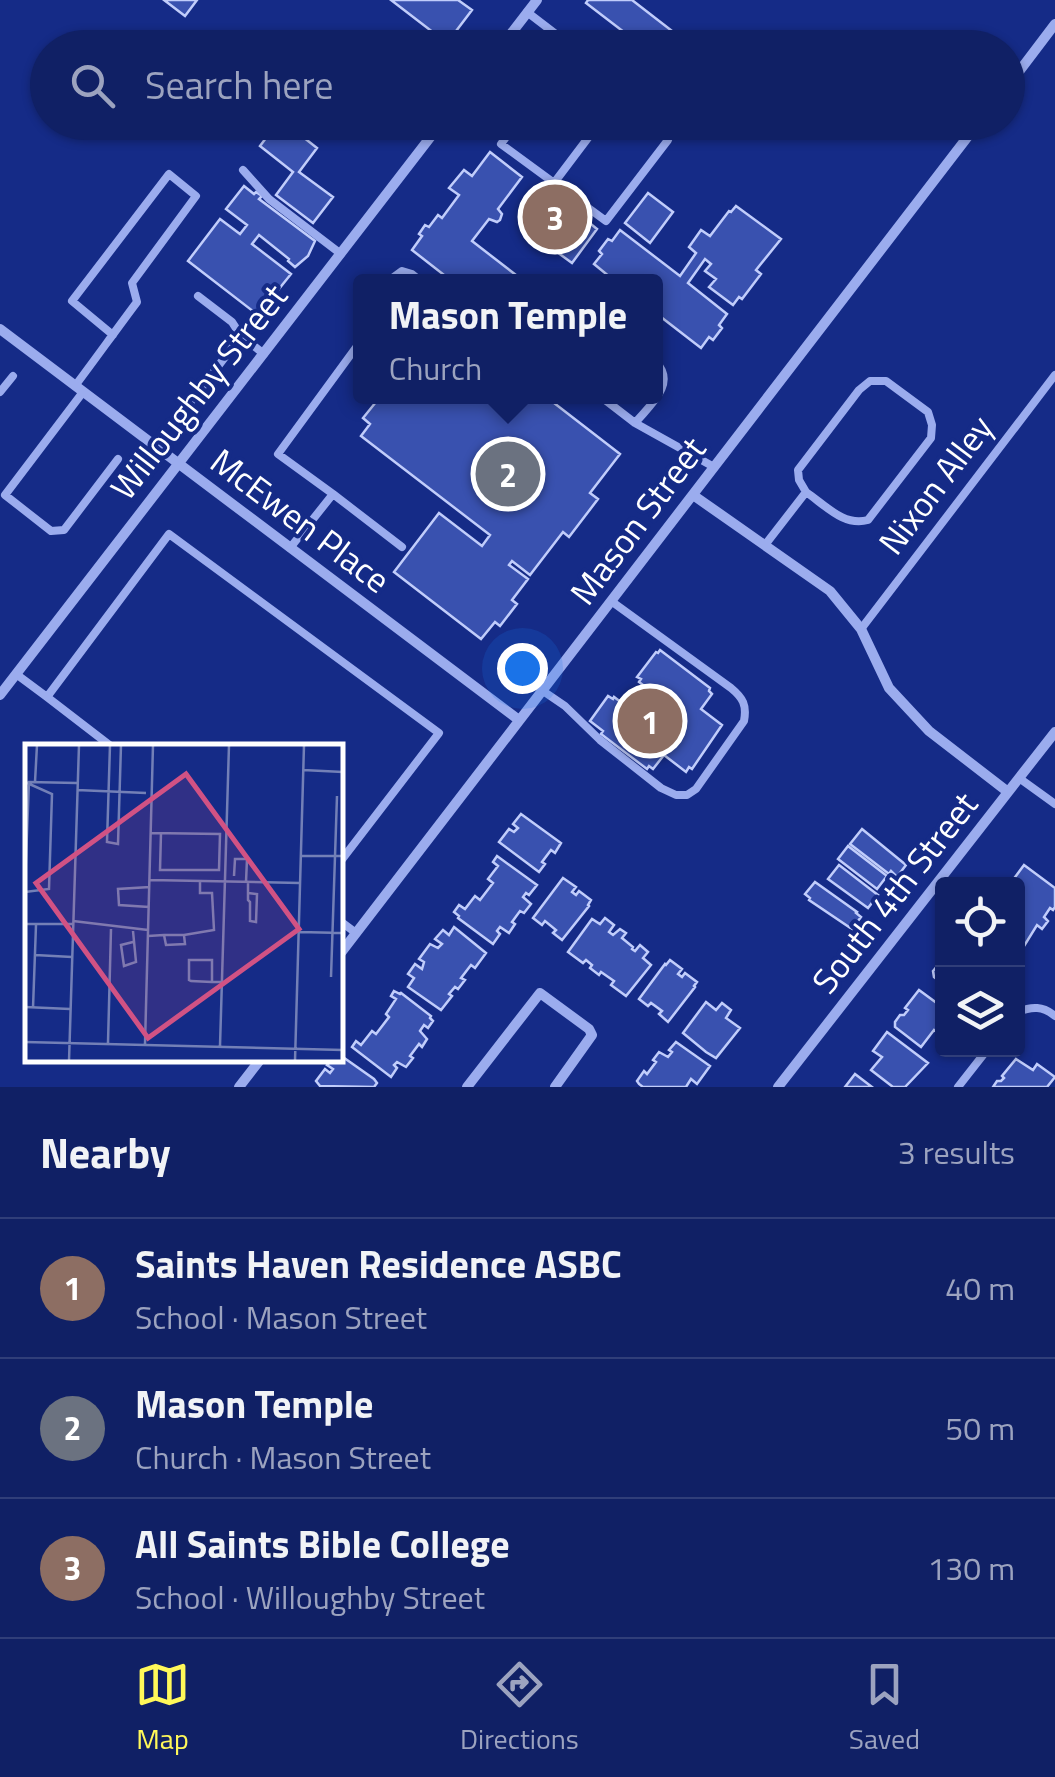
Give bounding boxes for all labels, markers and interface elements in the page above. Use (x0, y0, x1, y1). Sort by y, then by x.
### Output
search box (30, 30, 1025, 140)
text: Search here (145, 56, 333, 114)
icon: search (65, 58, 120, 113)
pin: 3 (522, 180, 588, 254)
street label: Willoughby Street (96, 272, 300, 511)
popup (353, 274, 663, 404)
text: Mason Temple (389, 286, 627, 344)
text: Church (389, 344, 482, 392)
street label: Nixon Alley (865, 403, 1006, 566)
street label: Mason Street (556, 425, 718, 616)
street label: McEwen Place (199, 434, 402, 606)
pin: 2 (476, 436, 540, 512)
your location (497, 643, 548, 694)
pin: 1 (618, 684, 682, 758)
inset map (25, 744, 342, 1062)
street label: South 4th Street (798, 780, 990, 1005)
map controls (935, 877, 1025, 1057)
button: locate (935, 877, 1025, 967)
button: layers (935, 967, 1025, 1057)
text: Nearby (40, 1120, 171, 1184)
text: 3 results (898, 1128, 1015, 1176)
text: Saints Haven Residence ASBC (135, 1235, 622, 1293)
text: 1 (64, 1264, 81, 1312)
text: 40 m (945, 1264, 1015, 1312)
text: School · Mason Street (135, 1293, 427, 1341)
text: Mason Temple (135, 1375, 374, 1433)
text: 2 (64, 1404, 81, 1452)
text: 50 m (945, 1404, 1015, 1452)
text: Church · Mason Street (135, 1433, 431, 1481)
text: All Saints Bible College (135, 1515, 510, 1573)
text: 3 (64, 1544, 81, 1592)
text: 130 m (927, 1544, 1015, 1592)
text: School · Willoughby Street (135, 1573, 485, 1621)
tab: Map (135, 1657, 190, 1760)
tab: Directions (460, 1657, 579, 1760)
tab: Saved (849, 1657, 920, 1760)

